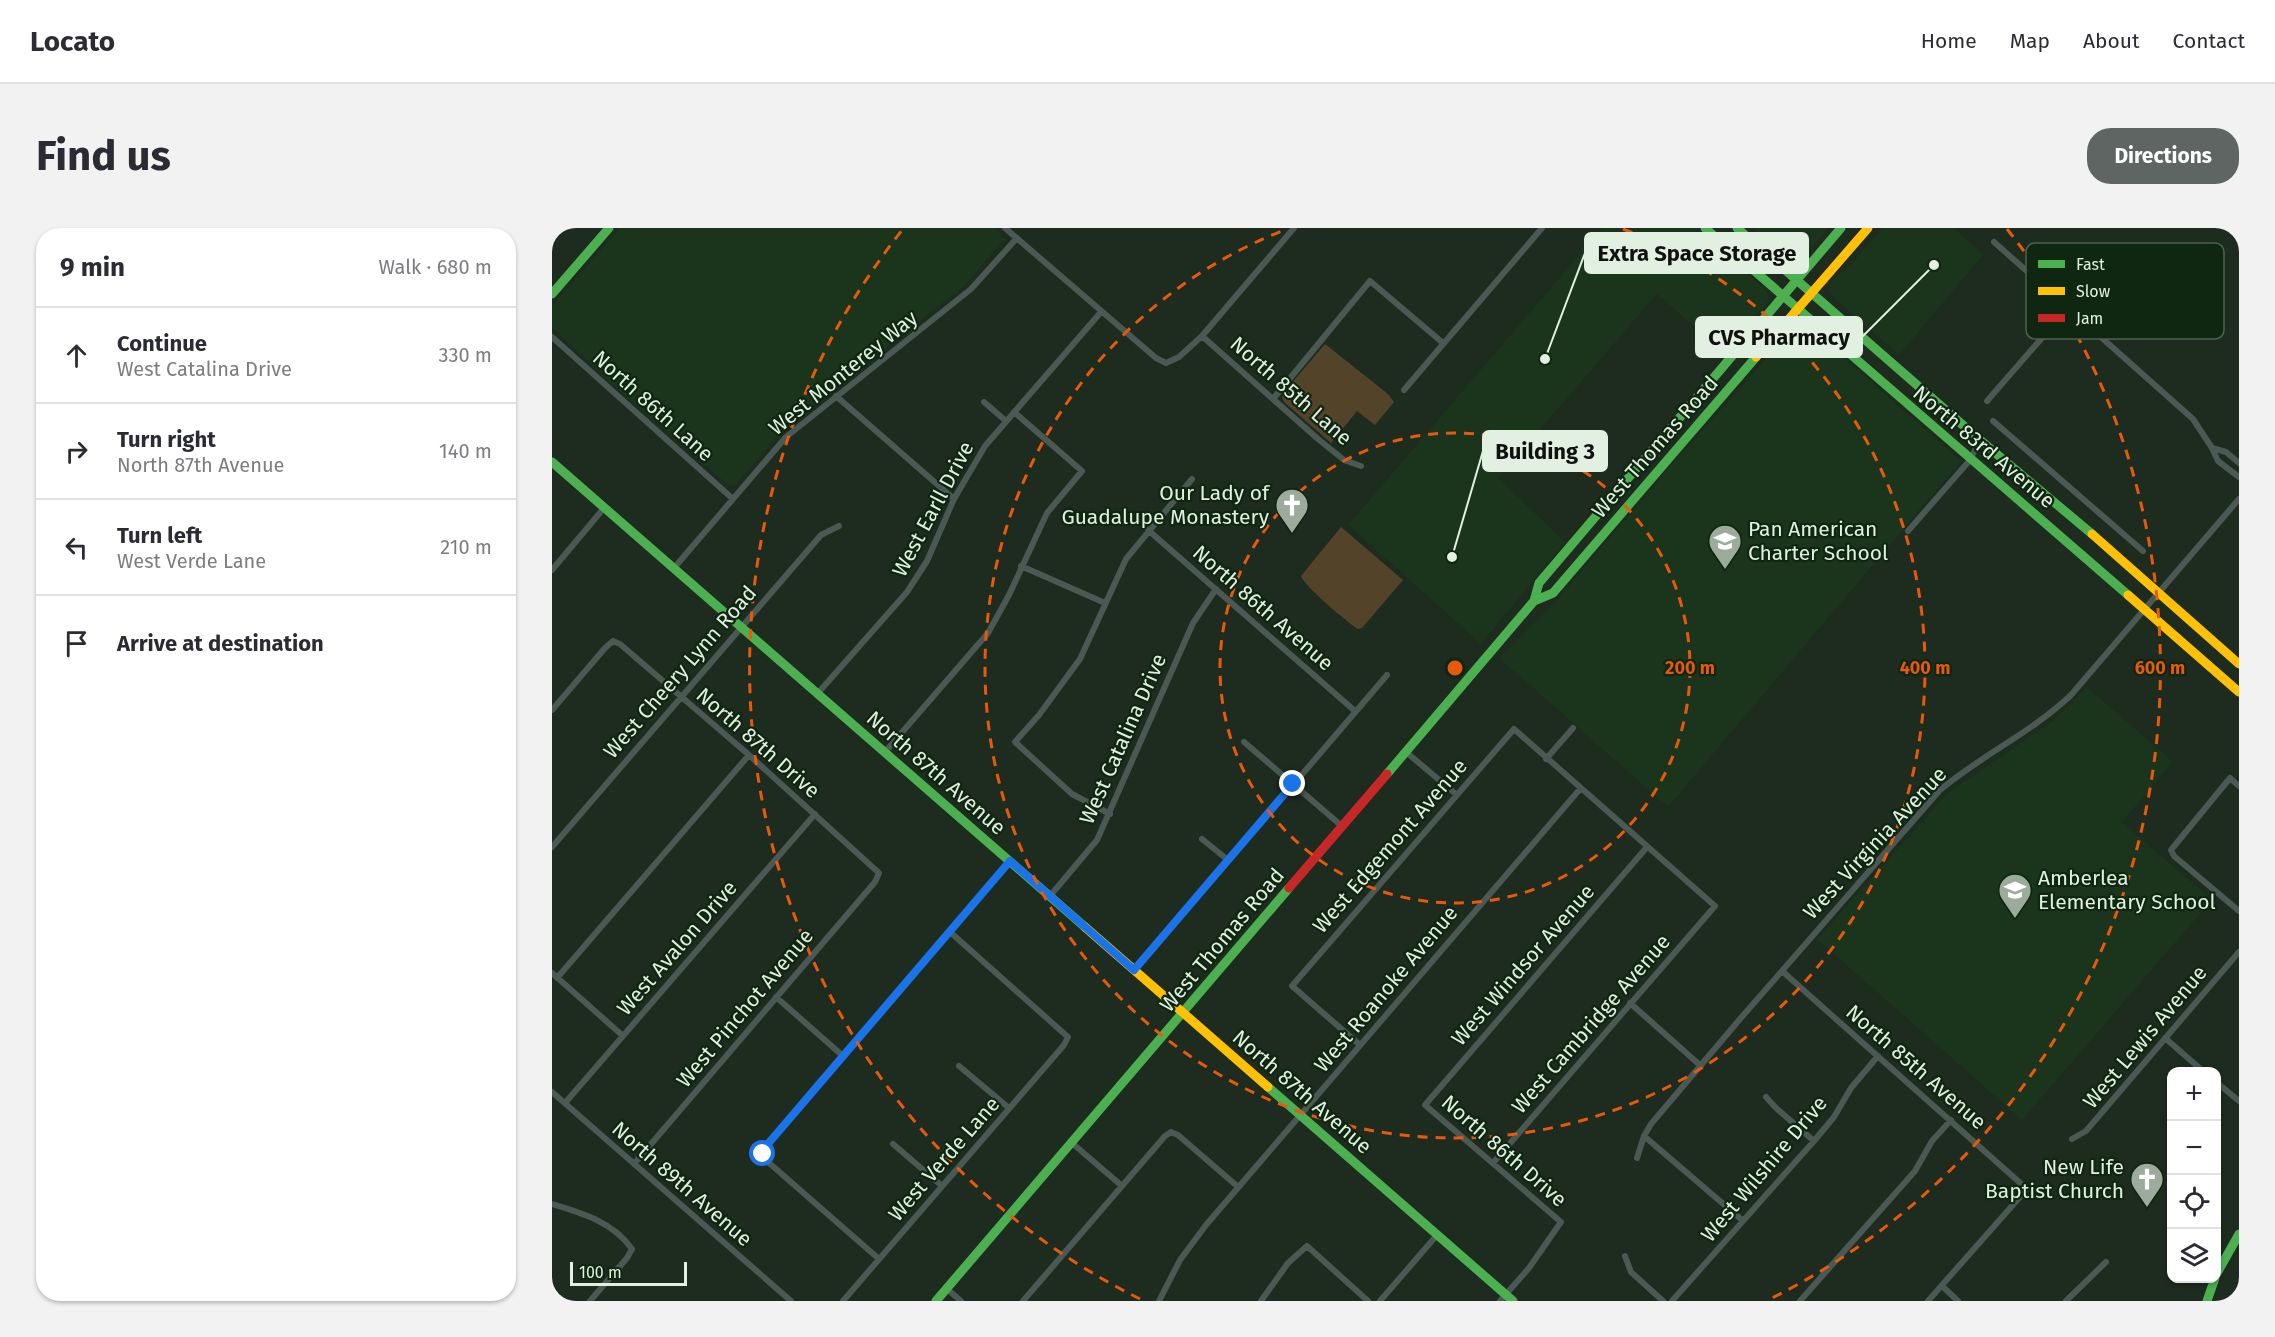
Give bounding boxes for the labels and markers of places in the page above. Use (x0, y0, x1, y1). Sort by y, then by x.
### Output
callout: Extra Space Storage (1585, 233, 1808, 273)
callout: CVS Pharmacy (1696, 317, 1862, 357)
callout: Building 3 (1483, 431, 1607, 471)
place label: Our Lady of Guadalupe Monastery (1061, 480, 1271, 530)
church icon: Our Lady of Guadalupe Monastery (1274, 487, 1310, 534)
place label: Pan American Charter School (1748, 516, 1888, 566)
school or university icon: Pan American Charter School (1707, 523, 1743, 570)
centre of rings (1445, 658, 1465, 678)
place label: Amberlea Elementary School (2038, 865, 2216, 915)
school or university icon: Amberlea Elementary School (1997, 872, 2033, 919)
place label: New Life Baptist Church (1985, 1154, 2124, 1204)
church icon: New Life Baptist Church (2129, 1161, 2165, 1208)

